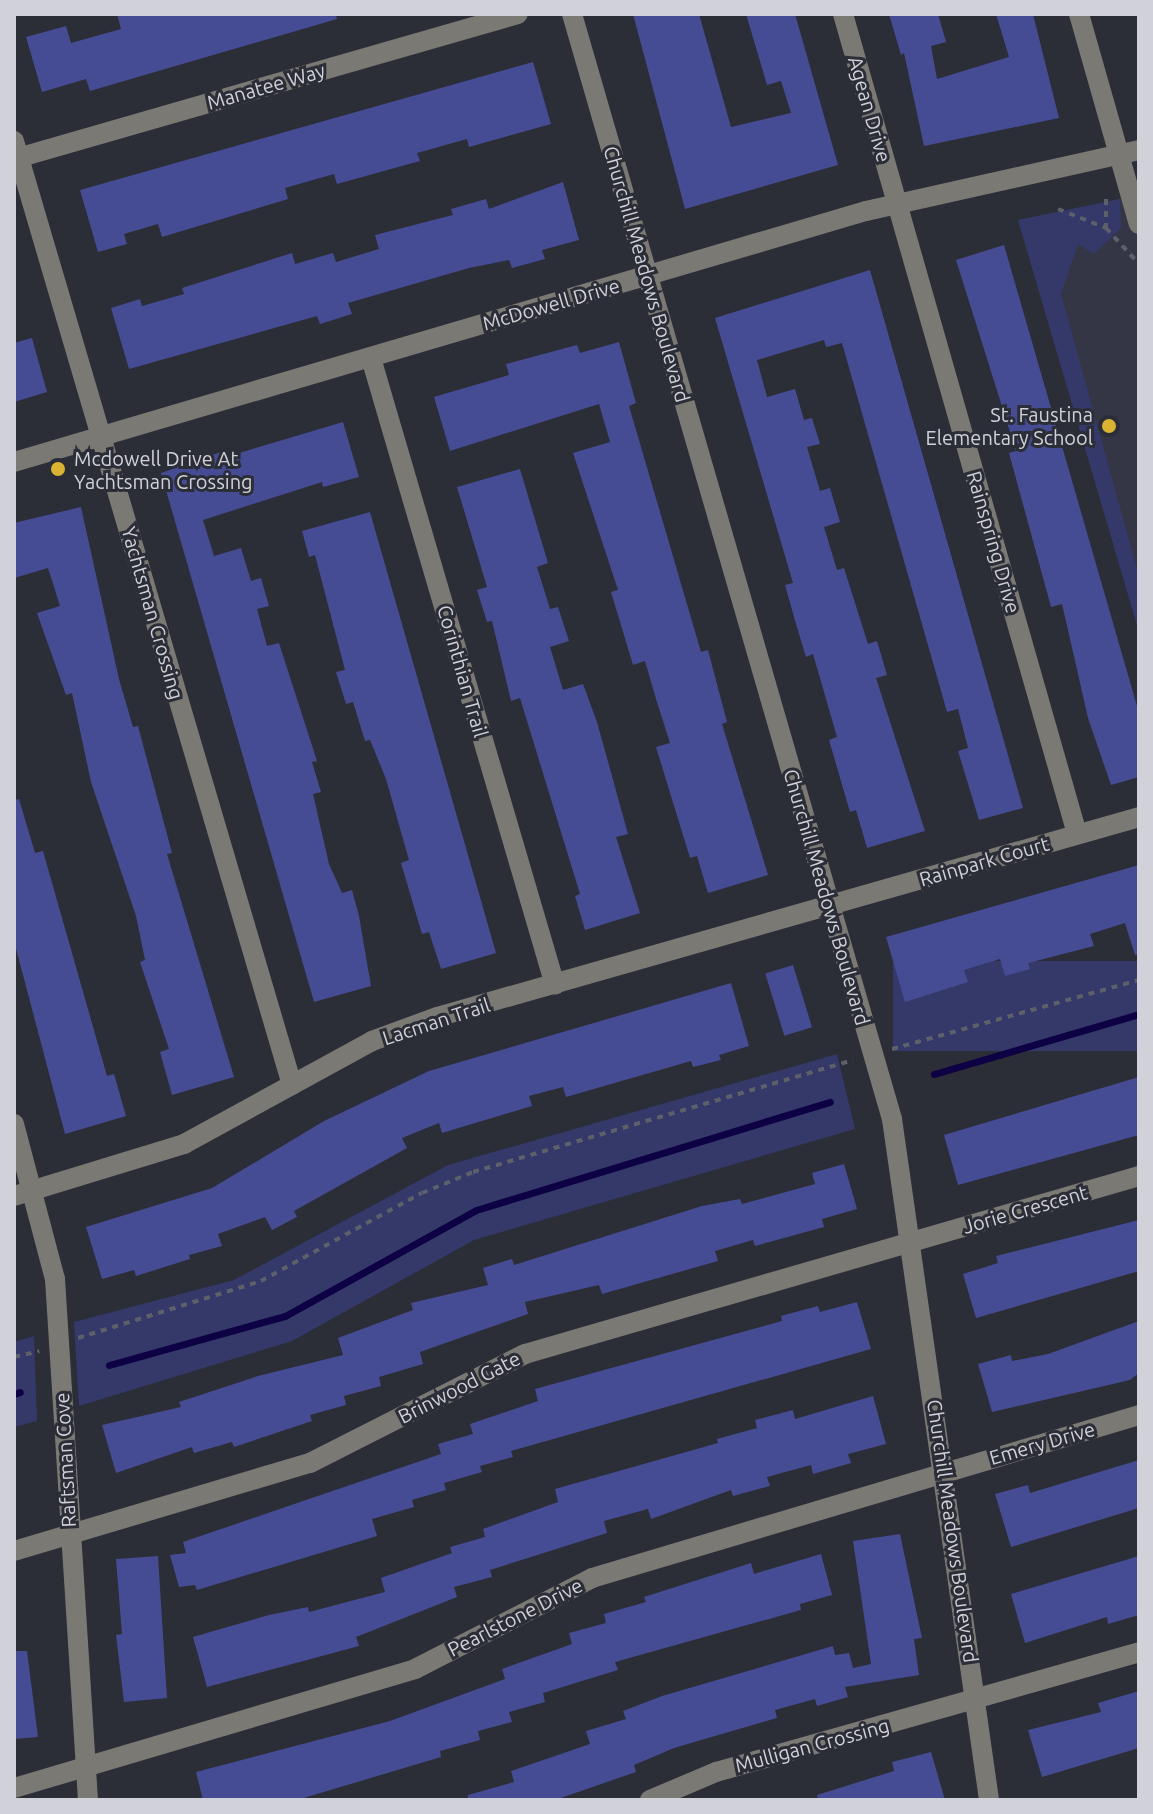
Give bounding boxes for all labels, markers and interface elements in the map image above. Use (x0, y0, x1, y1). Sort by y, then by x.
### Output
street label: Agean Drive (843, 53, 897, 165)
street label: Manatee Way (204, 58, 328, 114)
street label: Churchill Meadows Boulevard (599, 143, 695, 405)
street label: McDowell Drive (480, 273, 622, 335)
place label: St. Faustina Elementary School (926, 402, 1093, 449)
marker: St. Faustina Elementary School (1100, 417, 1118, 435)
place label: Mcdowell Drive At Yachtsman Crossing (74, 446, 253, 493)
marker: Mcdowell Drive At Yachtsman Crossing (49, 460, 67, 478)
street label: Rainspring Drive (962, 468, 1026, 616)
street label: Yachtsman Crossing (117, 524, 189, 702)
street label: Corinthian Trail (433, 602, 493, 740)
street label: Churchill Meadows Boulevard (779, 766, 875, 1028)
street label: Rainpark Court (916, 831, 1052, 891)
street label: Lacman Trail (379, 992, 493, 1050)
street label: Jorie Crescent (960, 1180, 1090, 1238)
street label: Brinwood Gate (394, 1346, 524, 1428)
street label: Raftsman Cove (49, 1392, 81, 1528)
street label: Churchill Meadows Boulevard (923, 1398, 983, 1664)
street label: Emery Drive (986, 1416, 1098, 1470)
street label: Pearlstone Drive (444, 1573, 586, 1661)
street label: Mulligan Crossing (732, 1713, 892, 1777)

